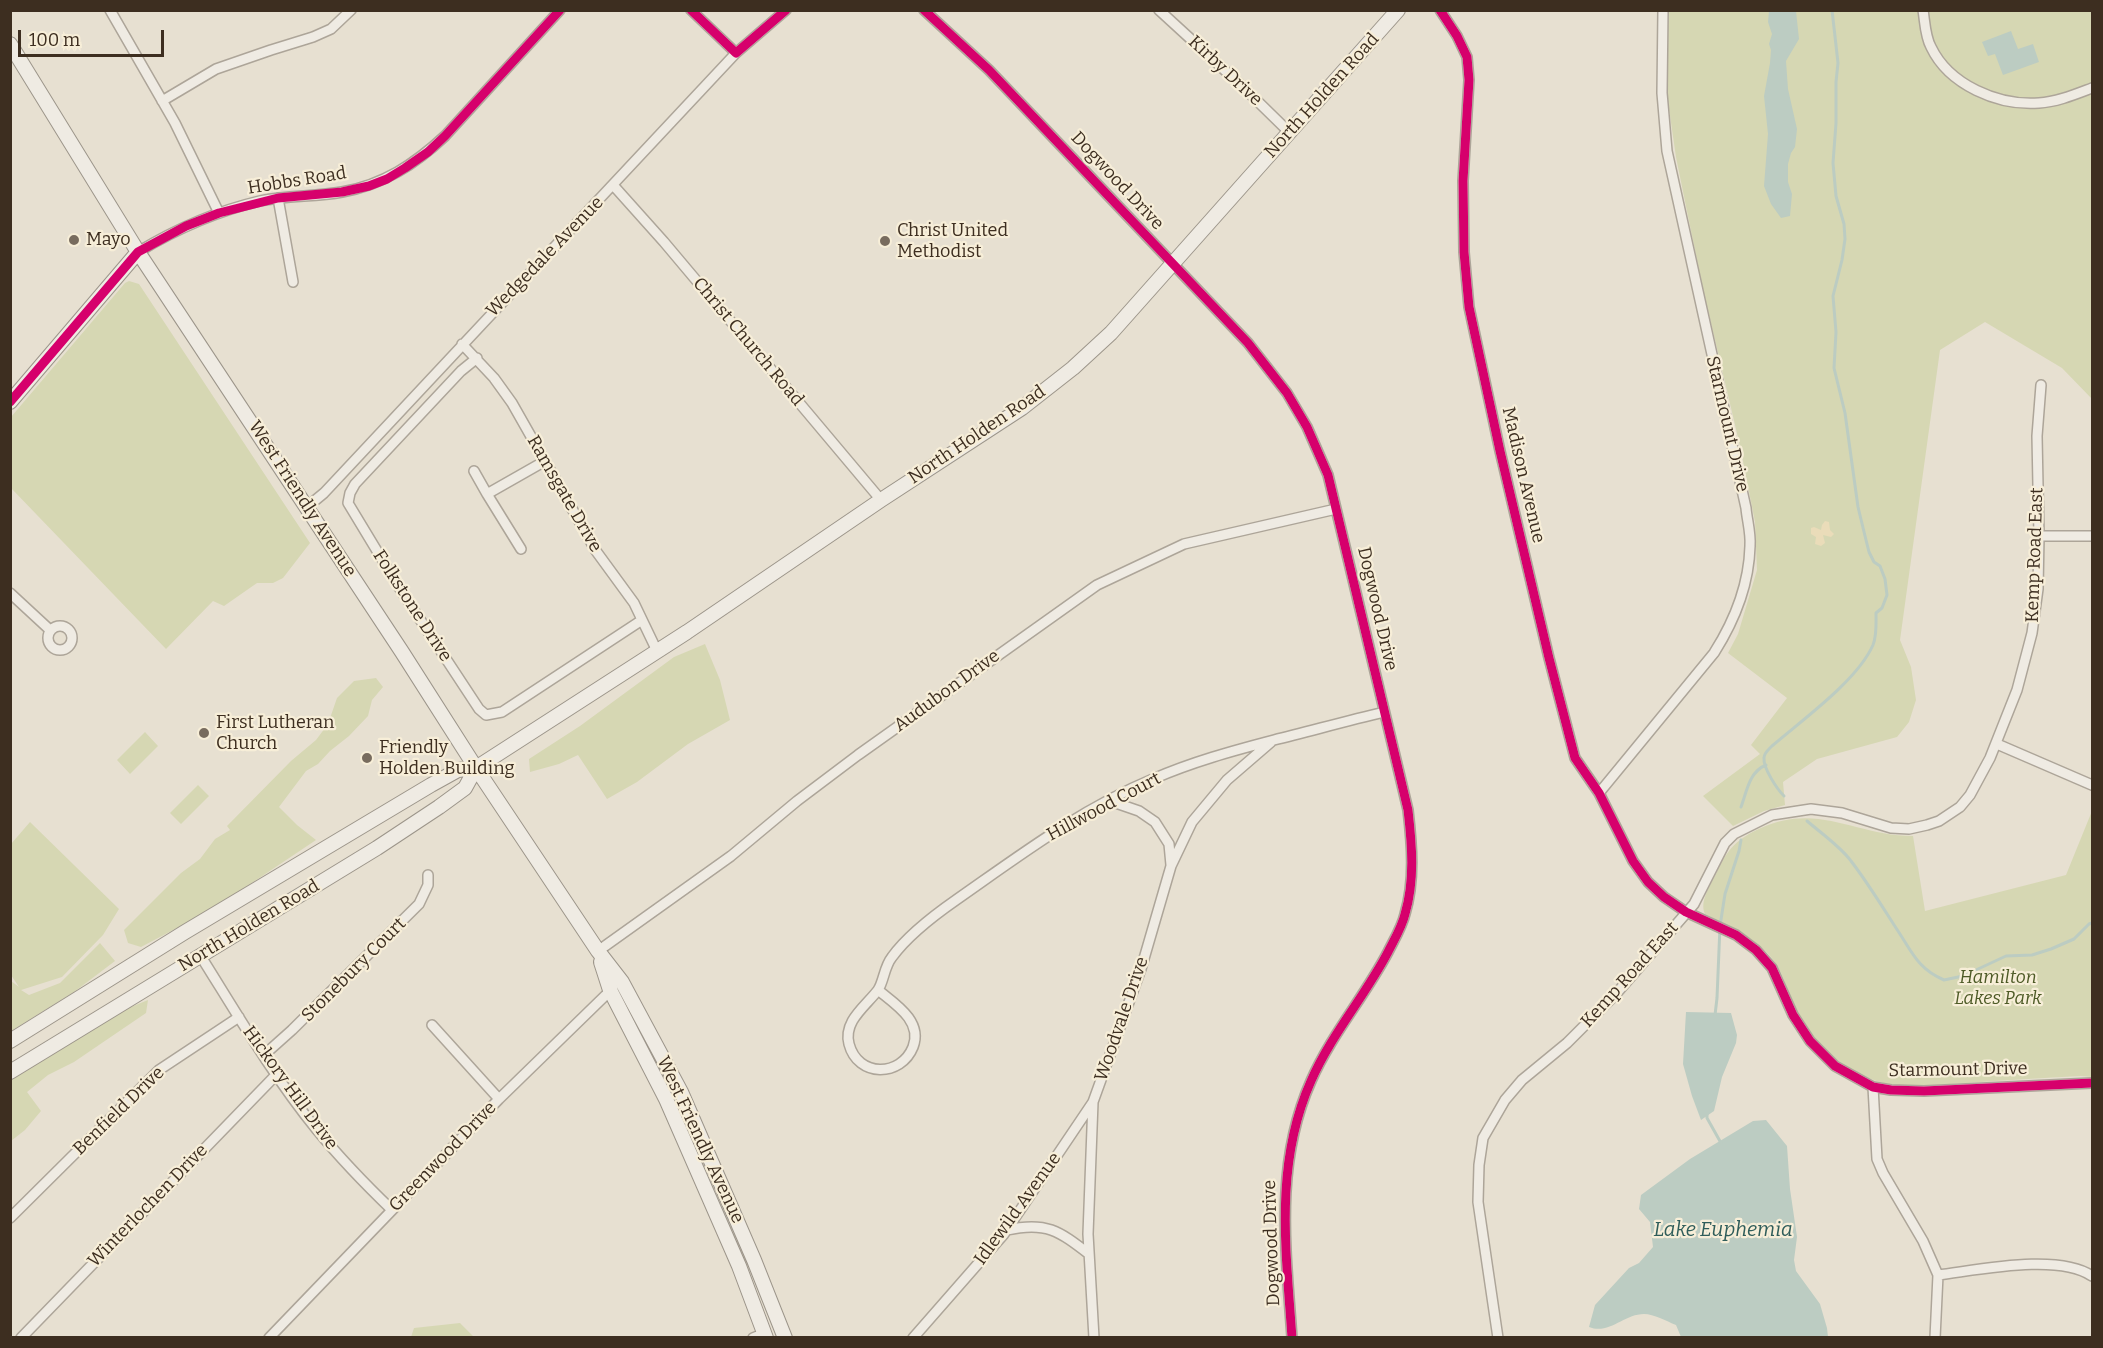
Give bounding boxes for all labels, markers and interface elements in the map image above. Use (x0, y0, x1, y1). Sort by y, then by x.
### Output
scale bar (21, 18, 166, 56)
text: 100 m (29, 29, 80, 51)
street label: North Holden Road (1260, 29, 1384, 163)
street label: Kirby Drive (1184, 31, 1266, 111)
street label: Dogwood Drive (1066, 127, 1168, 235)
street label: Hobbs Road (246, 163, 348, 199)
street label: Wedgedale Avenue (482, 192, 608, 322)
place label: Christ United Methodist (897, 220, 1008, 262)
place label: Mayo (86, 229, 131, 251)
marker: Mayo (67, 233, 81, 247)
marker: Christ United Methodist (878, 234, 892, 248)
street label: Christ Church Road (688, 273, 808, 411)
street label: Starmount Drive (1701, 354, 1753, 494)
street label: North Holden Road (904, 381, 1050, 489)
street label: Madison Avenue (1497, 405, 1549, 545)
street label: West Friendly Avenue (243, 417, 361, 581)
street label: Ramsgate Drive (522, 432, 606, 556)
street label: Kemp Road East (2022, 487, 2048, 623)
street label: Dogwood Drive (1352, 545, 1402, 673)
street label: Folkstone Drive (368, 546, 456, 666)
street label: Audubon Drive (890, 645, 1004, 737)
place label: First Lutheran Church (216, 712, 334, 754)
marker: First Lutheran Church (197, 726, 211, 740)
place label: Friendly Holden Building (379, 737, 515, 780)
marker: Friendly Holden Building (360, 751, 374, 765)
street label: Hillwood Court (1043, 768, 1165, 846)
street label: North Holden Road (175, 875, 323, 977)
street label: Stonebury Court (297, 913, 411, 1027)
street label: Kemp Road East (1577, 918, 1683, 1032)
street label: Woodvale Drive (1091, 954, 1153, 1084)
park label: Hamilton Lakes Park (1954, 967, 2042, 1010)
street label: Hickory Hill Drive (238, 1022, 342, 1154)
street label: West Friendly Avenue (652, 1053, 748, 1227)
street label: Starmount Drive (1888, 1058, 2028, 1082)
street label: Benfield Drive (69, 1062, 169, 1160)
street label: Greenwood Drive (385, 1097, 501, 1217)
street label: Winterlochen Drive (84, 1140, 212, 1272)
street label: Idlewild Avenue (970, 1149, 1066, 1269)
street label: Dogwood Drive (1259, 1179, 1285, 1307)
water label: Lake Euphemia (1653, 1218, 1793, 1242)

